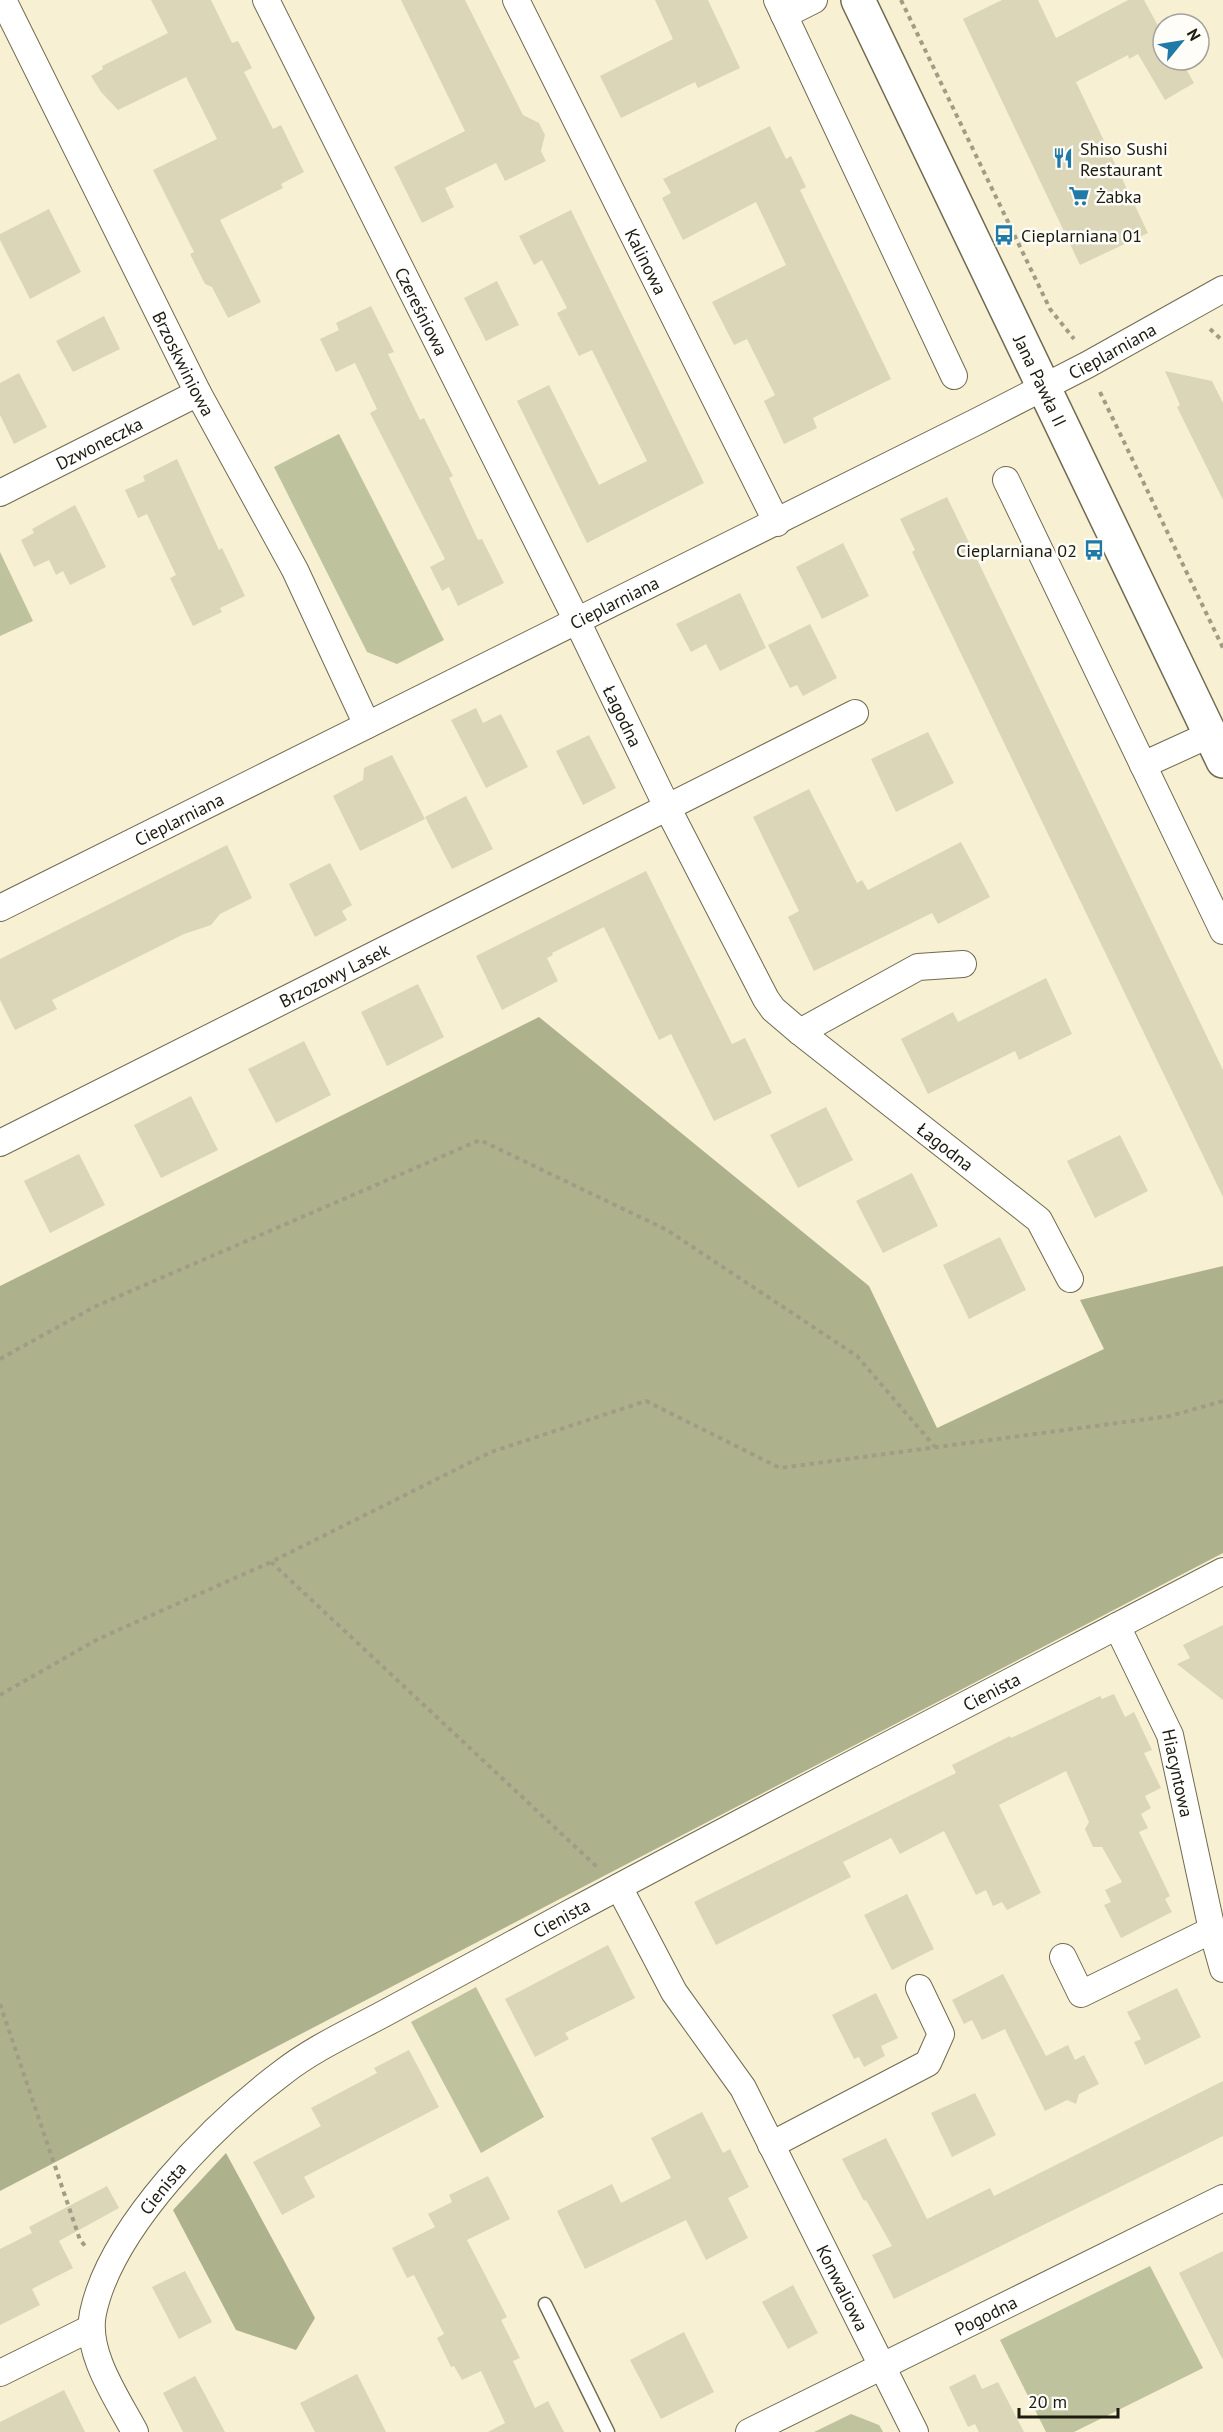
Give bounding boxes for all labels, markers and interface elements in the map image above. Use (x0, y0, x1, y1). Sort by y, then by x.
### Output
north arrow (1151, 12, 1211, 72)
text: N (1183, 25, 1205, 44)
place label: Shiso Sushi Restaurant (1080, 137, 1168, 181)
restaurant icon: Shiso Sushi Restaurant (1051, 146, 1075, 170)
supermarket icon: Żabka (1067, 184, 1091, 208)
place label: Żabka (1096, 185, 1142, 208)
bus stop icon: Cieplarniana 01 (992, 223, 1016, 247)
street label: Kalinowa (620, 224, 673, 298)
place label: Cieplarniana 01 (1021, 224, 1142, 247)
street label: Czereśniowa (390, 263, 454, 359)
street label: Brzoskwiniowa (148, 307, 220, 420)
street label: Cieplarniana (1064, 317, 1160, 384)
street label: Jana Pawła II (1008, 330, 1072, 430)
street label: Dzwoneczka (52, 411, 146, 474)
bus stop icon: Cieplarniana 02 (1082, 538, 1106, 562)
place label: Cieplarniana 02 (956, 539, 1077, 562)
street label: Cieplarniana (566, 570, 663, 634)
street label: Łagodna (598, 681, 648, 751)
street label: Cieplarniana (131, 787, 227, 851)
street label: Brzozowy Lasek (275, 938, 393, 1012)
street label: Łagodna (913, 1117, 978, 1176)
street label: Cienista (959, 1667, 1024, 1716)
street label: Hiacyntowa (1157, 1727, 1199, 1819)
street label: Cienista (529, 1893, 594, 1943)
street label: Cienista (134, 2157, 191, 2219)
street label: Konwaliowa (812, 2241, 874, 2335)
street label: Pogodna (951, 2290, 1021, 2340)
scale bar (1019, 2381, 1118, 2419)
text: 20 m (1028, 2390, 1067, 2413)

